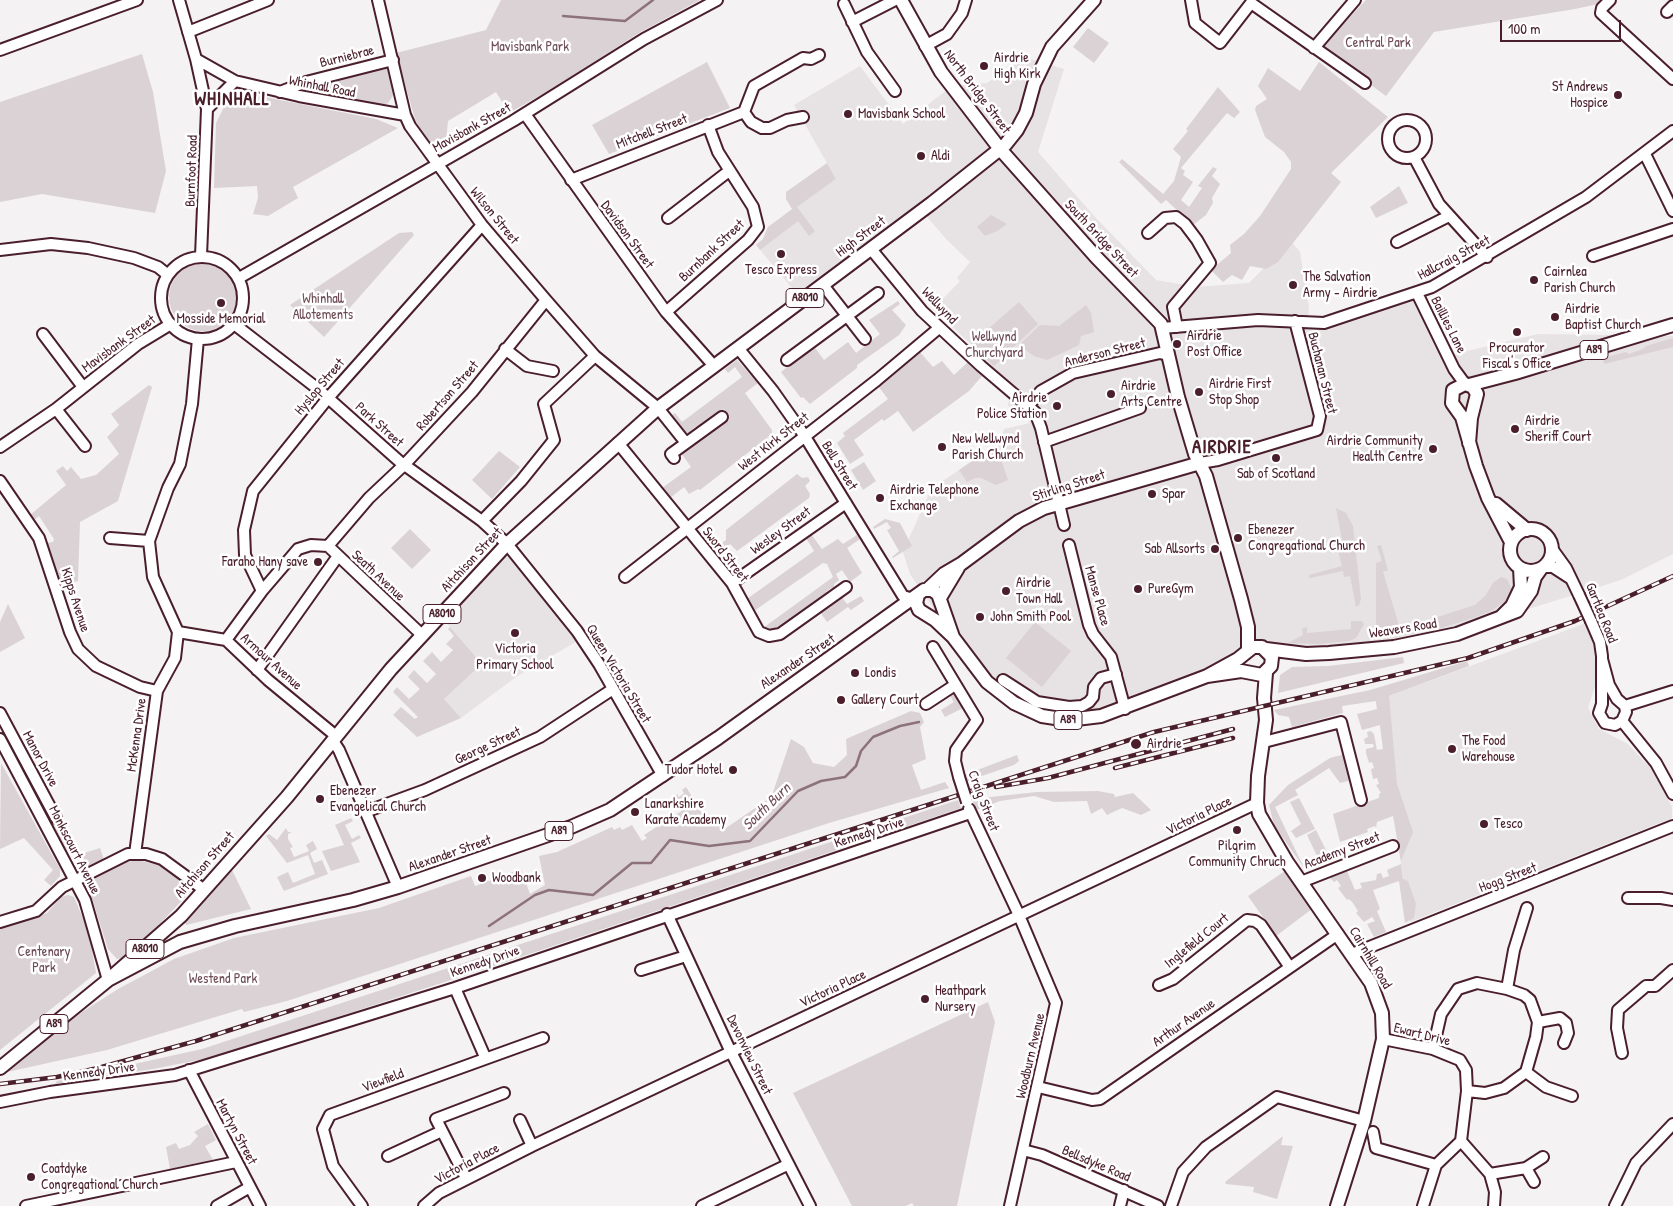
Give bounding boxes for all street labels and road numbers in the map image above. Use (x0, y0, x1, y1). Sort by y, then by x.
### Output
street label: Burniebrae (318, 42, 376, 72)
street label: North Bridge Street (940, 47, 1014, 137)
street label: Whinhall Road (287, 72, 357, 102)
street label: Mavisbank Street (430, 100, 514, 156)
street label: Mitchell Street (614, 111, 690, 153)
street label: Burnfoot Road (182, 135, 202, 207)
street label: Wilson Street (466, 184, 522, 248)
street label: South Bridge Street (1061, 197, 1141, 281)
street label: Davidson Street (597, 198, 657, 272)
street label: High Street (833, 213, 889, 261)
street label: Burnbank Street (676, 216, 748, 286)
street label: Hallcraig Street (1415, 232, 1493, 284)
street label: Wellwynd (918, 284, 960, 328)
road number: A8010 (786, 288, 824, 308)
street label: Baillies Lane (1427, 294, 1469, 356)
street label: Mavisbank Street (79, 312, 159, 376)
street label: Buchanan Street (1304, 330, 1340, 416)
street label: Anderson Street (1063, 335, 1147, 371)
road number: A89 (1580, 340, 1608, 360)
street label: Hyslop Street (291, 355, 349, 419)
street label: Robertson Street (413, 358, 483, 434)
street label: Park Street (351, 399, 407, 451)
street label: West Kirk Street (735, 409, 813, 475)
street label: Bell Street (817, 438, 861, 494)
street label: Stirling Street (1031, 466, 1107, 506)
street label: Wesley Street (747, 503, 815, 559)
street label: Aitchison Street (438, 524, 506, 596)
street label: Sword Street (698, 524, 752, 586)
street label: Seath Avenue (348, 547, 408, 605)
street label: Manse Place (1080, 564, 1114, 628)
street label: Kipps Avenue (57, 566, 93, 634)
street label: Gartlea Road (1581, 580, 1621, 646)
road number: A8010 (423, 604, 461, 624)
street label: Weavers Road (1368, 615, 1438, 643)
street label: Queen Victoria Street (582, 622, 654, 726)
street label: Armour Avenue (237, 630, 305, 694)
street label: Alexander Street (757, 631, 839, 693)
street label: McKenna Drive (124, 697, 150, 773)
road number: A89 (1054, 710, 1082, 730)
street label: George Street (452, 723, 524, 769)
street label: Manor Drive (18, 728, 62, 790)
street label: Craig Street (964, 768, 1002, 834)
street label: Victoria Place (1163, 793, 1235, 839)
street label: Monkscourt Avenue (44, 803, 104, 897)
street label: Kennedy Drive (832, 814, 906, 852)
road number: A89 (545, 821, 573, 840)
street label: Aitchison Street (172, 828, 238, 902)
street label: Academy Street (1302, 829, 1382, 873)
street label: Alexander Street (406, 832, 494, 876)
street label: Hogg Street (1477, 859, 1539, 897)
street label: Inglefield Court (1161, 910, 1233, 972)
street label: Cairnhill Road (1345, 924, 1395, 992)
road number: A8010 (126, 940, 164, 959)
street label: Kennedy Drive (448, 942, 522, 982)
street label: Victoria Place (797, 966, 869, 1012)
street label: Arthur Avenue (1149, 995, 1219, 1051)
street label: Devonview Street (723, 1012, 775, 1098)
street label: Woodburn Avenue (1013, 1012, 1049, 1100)
road number: A89 (40, 1014, 68, 1034)
street label: Ewart Drive (1392, 1020, 1452, 1050)
street label: Kennedy Drive (62, 1059, 136, 1085)
street label: Viewfield (360, 1065, 406, 1097)
street label: Martyn Street (212, 1096, 260, 1168)
street label: Victoria Place (432, 1140, 502, 1188)
street label: Bellsdyke Road (1059, 1142, 1133, 1186)

